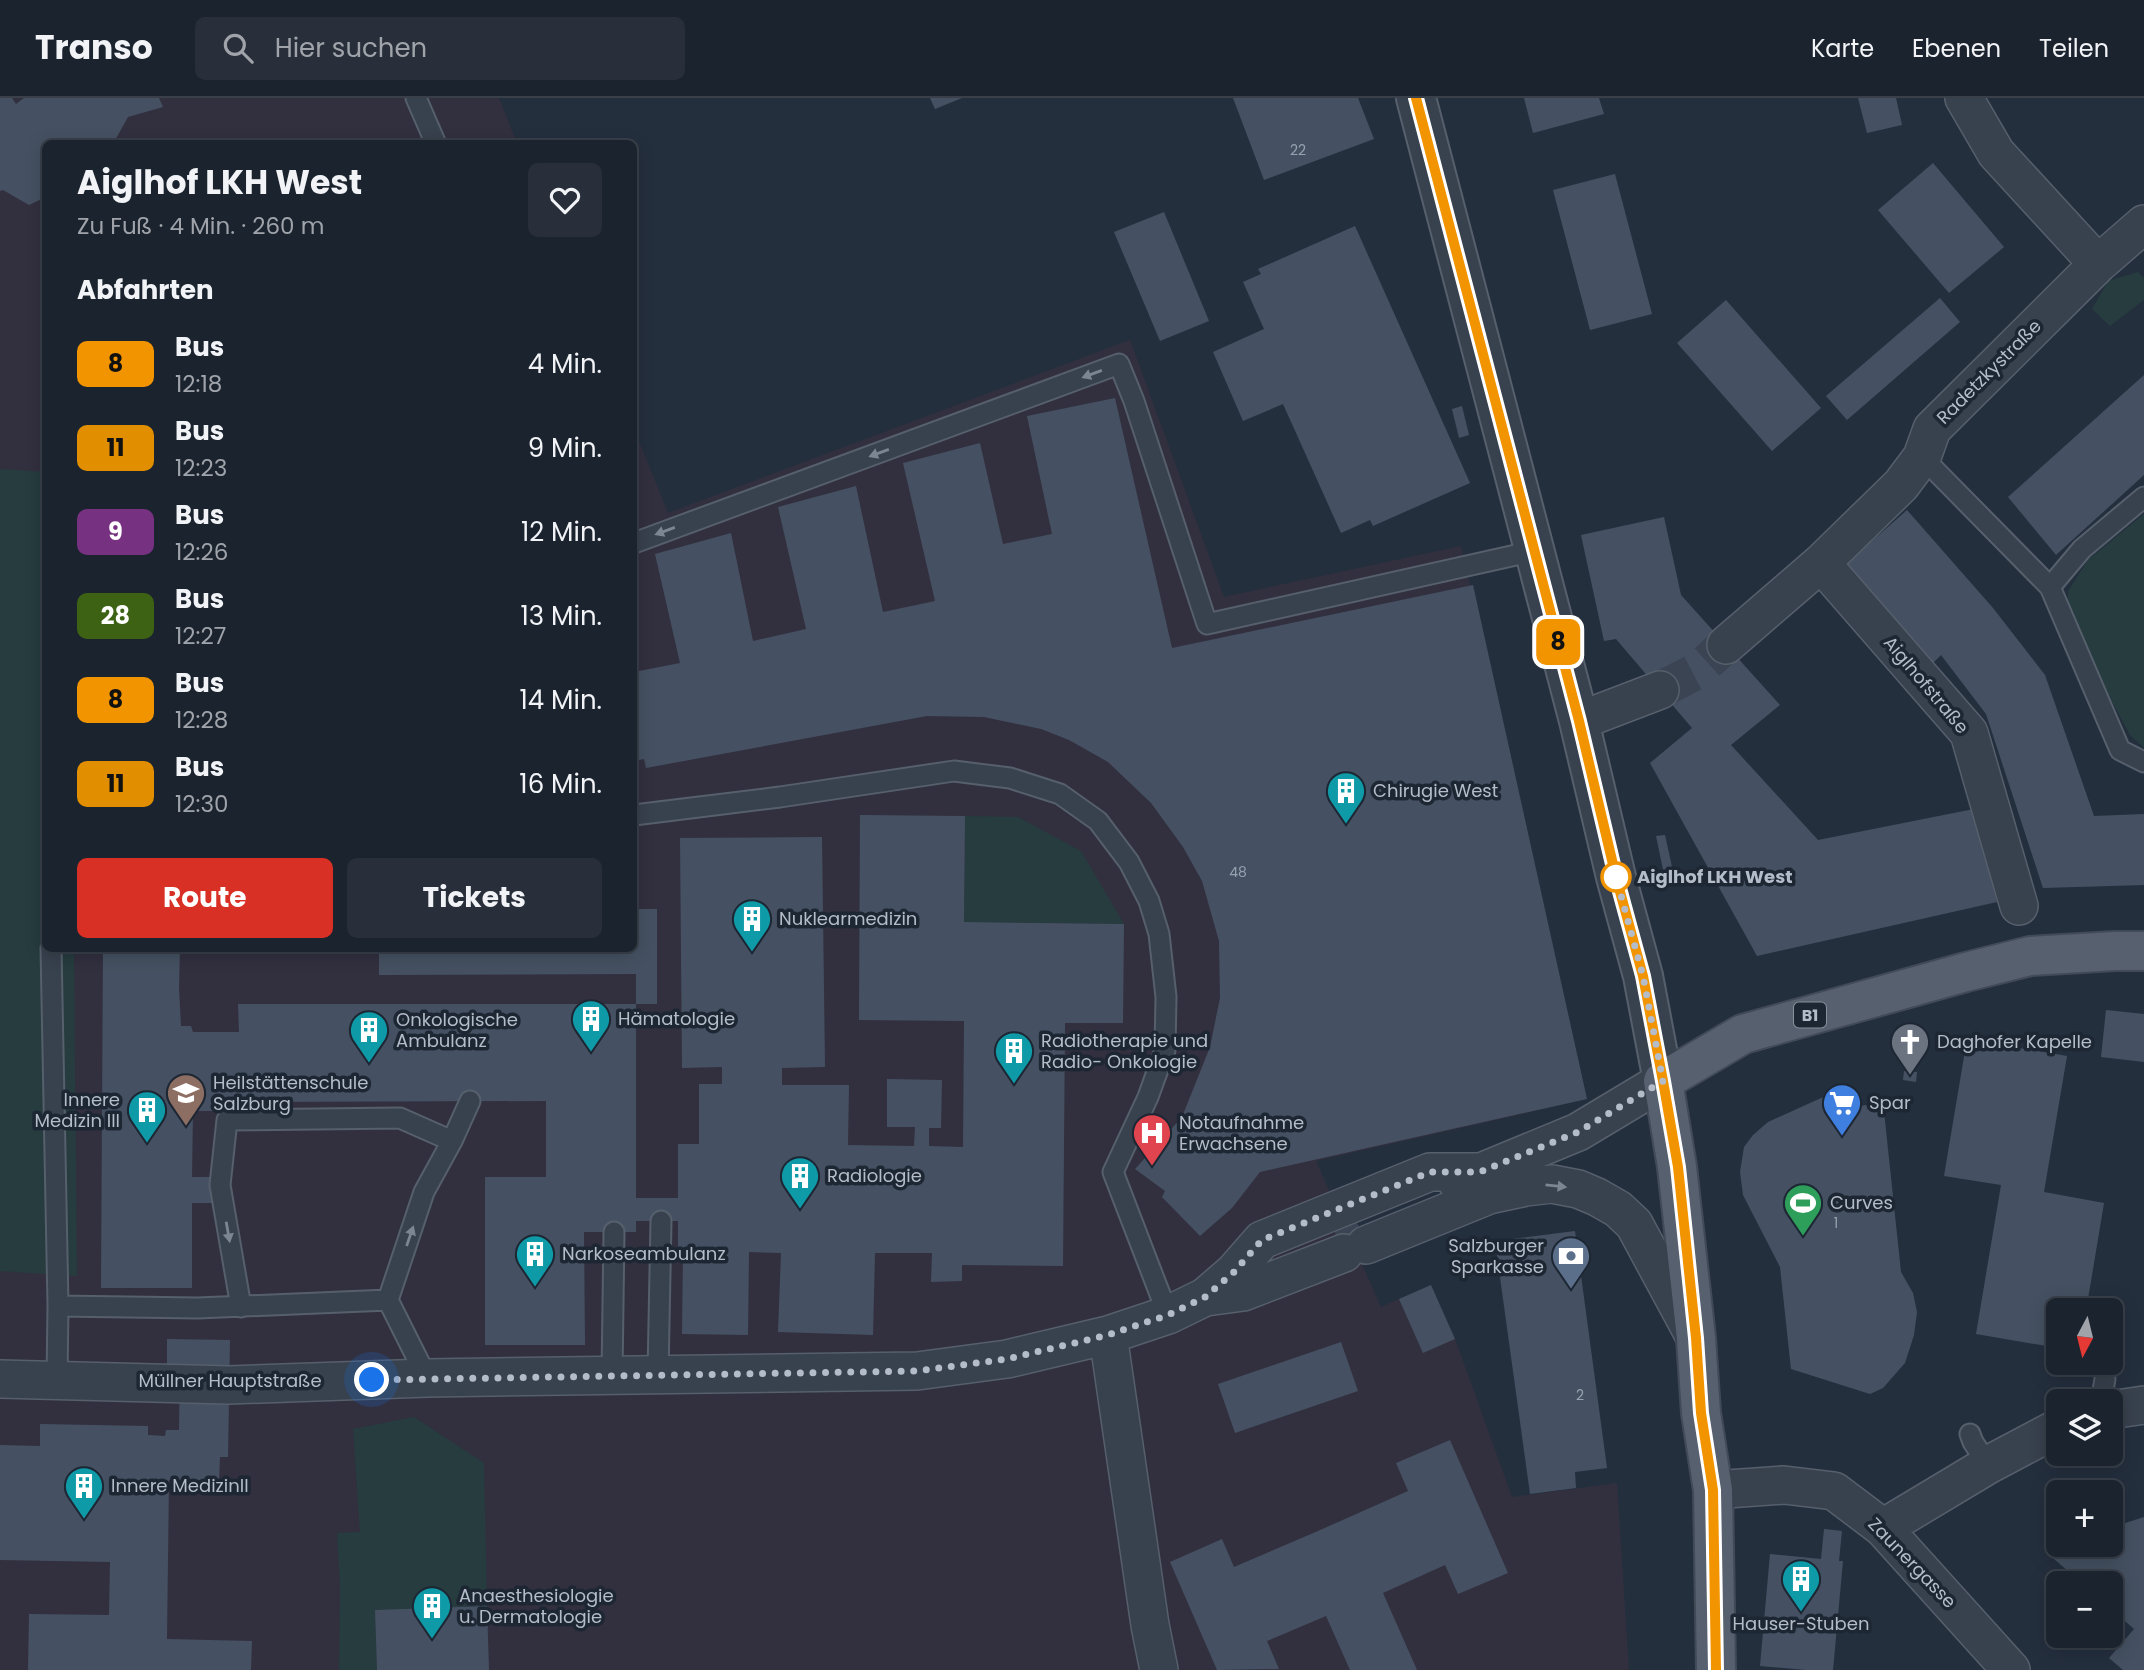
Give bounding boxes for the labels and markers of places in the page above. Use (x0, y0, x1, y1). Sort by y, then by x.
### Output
building icon: Chirugie West (1325, 770, 1367, 825)
place label: Chirugie West (1373, 778, 1498, 803)
marker: Aiglhof LKH West (1601, 862, 1631, 892)
place label: Aiglhof LKH West (1637, 864, 1792, 889)
building icon: Nuklearmedizin (731, 898, 773, 953)
place label: Nuklearmedizin (779, 906, 917, 931)
building icon: Hämatologie (570, 998, 612, 1053)
place label: Hämatologie (618, 1006, 735, 1031)
place label: Onkologische Ambulanz (396, 1007, 518, 1053)
building icon: Onkologische Ambulanz (348, 1009, 390, 1064)
church icon: Daghofer Kapelle (1889, 1021, 1931, 1076)
place label: Radiotherapie und Radio- Onkologie (1041, 1028, 1208, 1074)
place label: Daghofer Kapelle (1937, 1029, 2092, 1054)
building icon: Radiotherapie und Radio- Onkologie (993, 1030, 1035, 1085)
place label: Heilstättenschule Salzburg (213, 1070, 368, 1116)
school or university icon: Heilstättenschule Salzburg (165, 1072, 207, 1127)
supermarket icon: Spar (1821, 1082, 1863, 1137)
place label: Innere Medizin III (35, 1087, 120, 1133)
building icon: Innere Medizin III (126, 1089, 168, 1144)
place label: Spar (1869, 1090, 1911, 1115)
place label: Notaufnahme Erwachsene (1179, 1110, 1304, 1156)
hospital icon: Notaufnahme Erwachsene (1131, 1112, 1173, 1167)
building icon: Radiologie (779, 1155, 821, 1210)
place label: Radiologie (827, 1163, 922, 1188)
sports icon: Curves (1782, 1182, 1824, 1237)
place label: Curves (1830, 1190, 1893, 1215)
building icon: Narkoseambulanz (514, 1233, 556, 1288)
place label: Salzburger Sparkasse (1448, 1233, 1544, 1279)
bank icon: Salzburger Sparkasse (1550, 1235, 1592, 1290)
place label: Narkoseambulanz (562, 1241, 726, 1266)
building icon: Innere MedizinII (63, 1465, 105, 1520)
place label: Innere MedizinII (111, 1473, 249, 1498)
building icon: Hauser-Stuben (1780, 1558, 1822, 1613)
place label: Anaesthesiologie u. Dermatologie (459, 1583, 614, 1629)
building icon: Anaesthesiologie u. Dermatologie (411, 1585, 453, 1640)
place label: Hauser-Stuben (1733, 1611, 1869, 1636)

